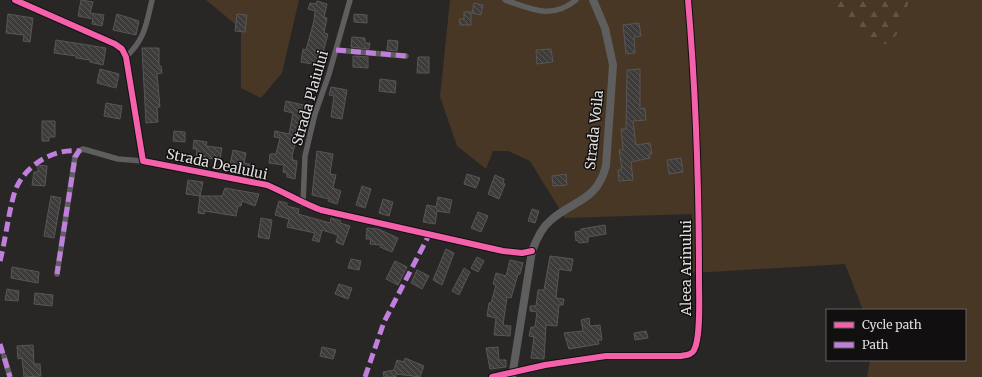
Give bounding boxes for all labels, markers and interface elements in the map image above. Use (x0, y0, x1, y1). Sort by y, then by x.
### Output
street label: Strada Plaiului (288, 48, 332, 148)
street label: Strada Voila (581, 89, 607, 171)
street label: Strada Dealului (165, 144, 270, 184)
street label: Aleea Arinului (677, 220, 695, 317)
legend (826, 309, 966, 361)
text: Cycle path (862, 317, 922, 332)
text: Path (862, 337, 888, 352)

